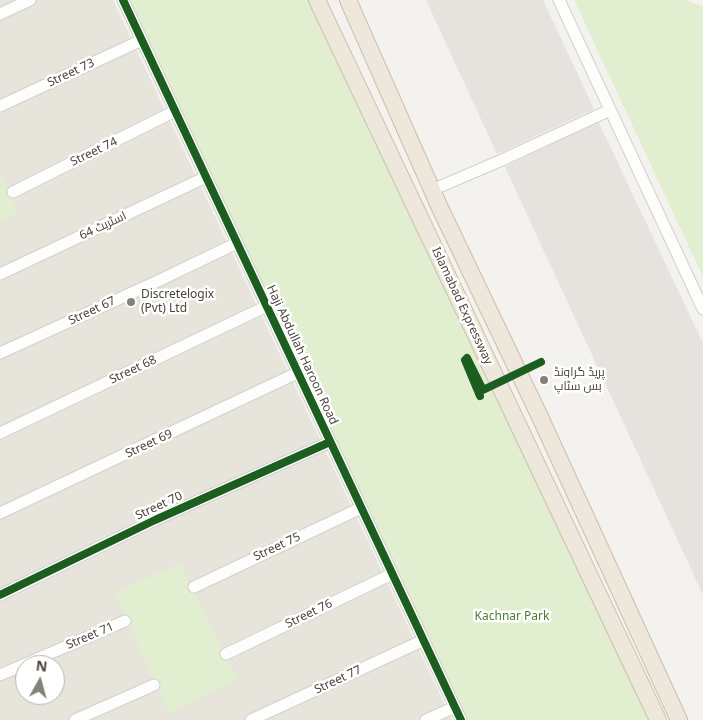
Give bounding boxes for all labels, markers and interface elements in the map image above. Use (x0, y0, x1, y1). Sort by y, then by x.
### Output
street label: Street 73 (45, 56, 97, 90)
street label: Street 74 (68, 134, 120, 170)
street label: اسٹریٹ 64 (77, 209, 129, 243)
street label: Islamabad Expressway (428, 245, 496, 367)
street label: Haji Abdullah Haroon Road (263, 283, 341, 427)
place label: Discretelogix (Pvt) Ltd (141, 288, 214, 316)
street label: Street 67 (66, 294, 118, 328)
marker: Discretelogix (Pvt) Ltd (125, 296, 137, 308)
street label: Street 68 (107, 353, 159, 387)
place label: پریڈ گراونڈ بس سٹاپ (554, 366, 605, 394)
marker: پریڈ گراونڈ بس سٹاپ (538, 374, 550, 386)
street label: Street 69 (123, 427, 175, 461)
street label: Street 70 (133, 489, 185, 523)
street label: Street 75 (251, 530, 303, 564)
street label: Street 76 (283, 596, 335, 632)
park label: Kachnar Park (475, 610, 549, 624)
street label: Street 71 (64, 620, 116, 652)
north arrow (15, 655, 65, 705)
text: N (35, 655, 49, 676)
street label: Street 77 (312, 663, 364, 697)

